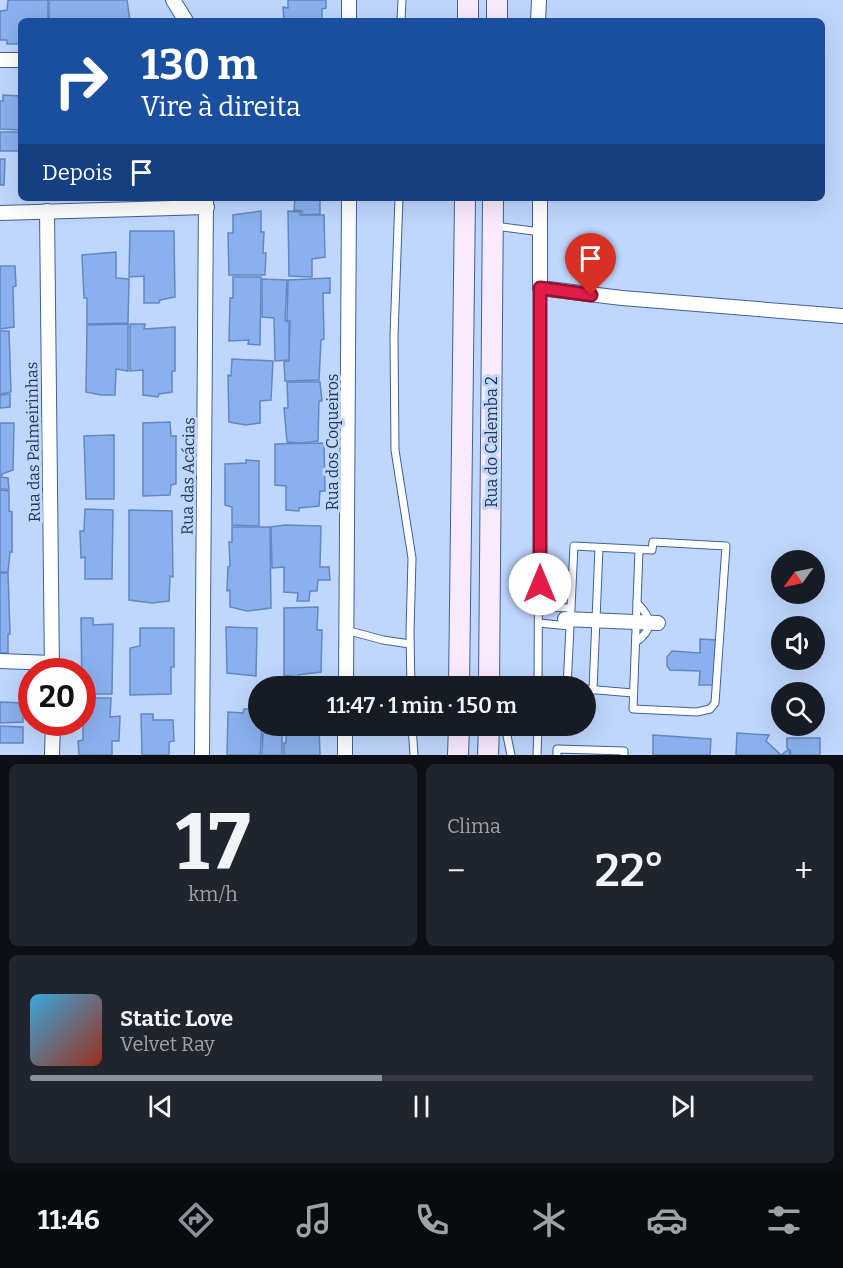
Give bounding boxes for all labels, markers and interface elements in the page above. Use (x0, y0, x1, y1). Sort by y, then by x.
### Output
text: 130 m (141, 40, 258, 90)
icon: right (42, 42, 120, 120)
text: Vire à direita (141, 91, 301, 123)
icon: arrive (125, 156, 158, 189)
text: Depois (42, 159, 113, 186)
pin (565, 233, 616, 295)
icon: arrive (574, 242, 607, 275)
street label: Rua das Palmeirinhas (22, 362, 44, 522)
street label: Rua dos Coqueiros (323, 374, 342, 511)
street label: Rua do Calemba 2 (482, 376, 501, 508)
street label: Rua das Acácias (177, 417, 199, 535)
north arrow (771, 550, 825, 604)
map controls (771, 550, 825, 736)
position arrow (508, 552, 572, 616)
button: sound (771, 616, 825, 670)
speed limit sign: 20 (18, 658, 96, 736)
button: search (771, 682, 825, 736)
text: 11:47 · 1 min · 150 m (327, 692, 517, 719)
text: 17 (176, 796, 250, 890)
text: Clima (447, 814, 501, 838)
text: 22° (595, 844, 665, 898)
text: − (447, 851, 465, 891)
text: + (794, 851, 813, 891)
text: km/h (188, 882, 238, 906)
text: Static Love (120, 1005, 233, 1032)
text: Velvet Ray (120, 1032, 215, 1056)
icon: previous (144, 1090, 177, 1123)
icon: pause (405, 1090, 438, 1123)
icon: next (666, 1090, 699, 1123)
icon: directions (175, 1199, 217, 1241)
icon: music (293, 1199, 335, 1241)
icon: phone (411, 1199, 453, 1241)
icon: climate (528, 1199, 570, 1241)
icon: car (646, 1199, 688, 1241)
icon: filters (763, 1199, 805, 1241)
text: 11:46 (38, 1204, 100, 1236)

